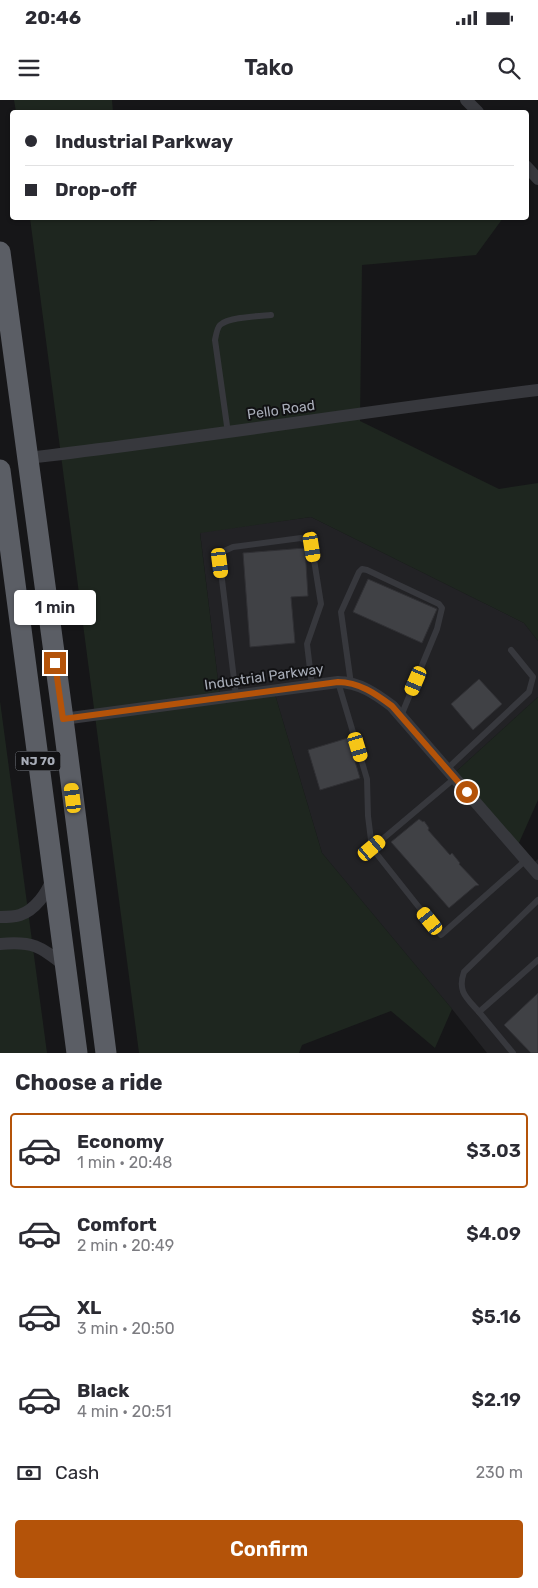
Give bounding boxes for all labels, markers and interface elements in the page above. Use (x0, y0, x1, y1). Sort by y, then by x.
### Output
text: 20:46 (25, 6, 81, 29)
icon: menu (15, 54, 43, 82)
text: Tako (244, 54, 294, 81)
icon: search (495, 54, 523, 82)
text: Industrial Parkway (55, 130, 233, 153)
text: Drop-off (55, 178, 137, 201)
street label: Pello Road (246, 397, 316, 423)
car (302, 531, 321, 563)
car (210, 547, 229, 579)
callout: 1 min (14, 590, 96, 626)
text: 1 min (35, 598, 75, 617)
route end (44, 652, 66, 674)
street label: Industrial Parkway (203, 660, 325, 694)
car (403, 664, 428, 698)
car (346, 730, 369, 764)
road number: NJ 70 (15, 751, 60, 770)
route start (456, 781, 478, 803)
car (63, 782, 82, 814)
car (355, 833, 388, 863)
car (414, 905, 445, 937)
text: Choose a ride (15, 1069, 162, 1096)
icon: car (17, 1128, 62, 1173)
text: Economy (77, 1130, 164, 1153)
text: $3.03 (466, 1139, 521, 1162)
text: 1 min · 20:48 (77, 1153, 172, 1172)
icon: car (17, 1211, 62, 1256)
text: Comfort (77, 1213, 157, 1236)
text: $4.09 (466, 1222, 521, 1245)
text: 2 min · 20:49 (77, 1236, 174, 1255)
icon: car (17, 1294, 62, 1339)
text: XL (77, 1296, 101, 1319)
text: $5.16 (471, 1305, 521, 1328)
text: 3 min · 20:50 (77, 1319, 175, 1338)
icon: car (17, 1377, 62, 1422)
text: Black (77, 1379, 129, 1402)
text: $2.19 (471, 1388, 521, 1411)
text: 4 min · 20:51 (77, 1402, 172, 1421)
icon: cash (15, 1459, 43, 1487)
text: Cash (55, 1461, 99, 1484)
text: 230 m (476, 1463, 523, 1482)
button: Confirm (15, 1520, 523, 1578)

